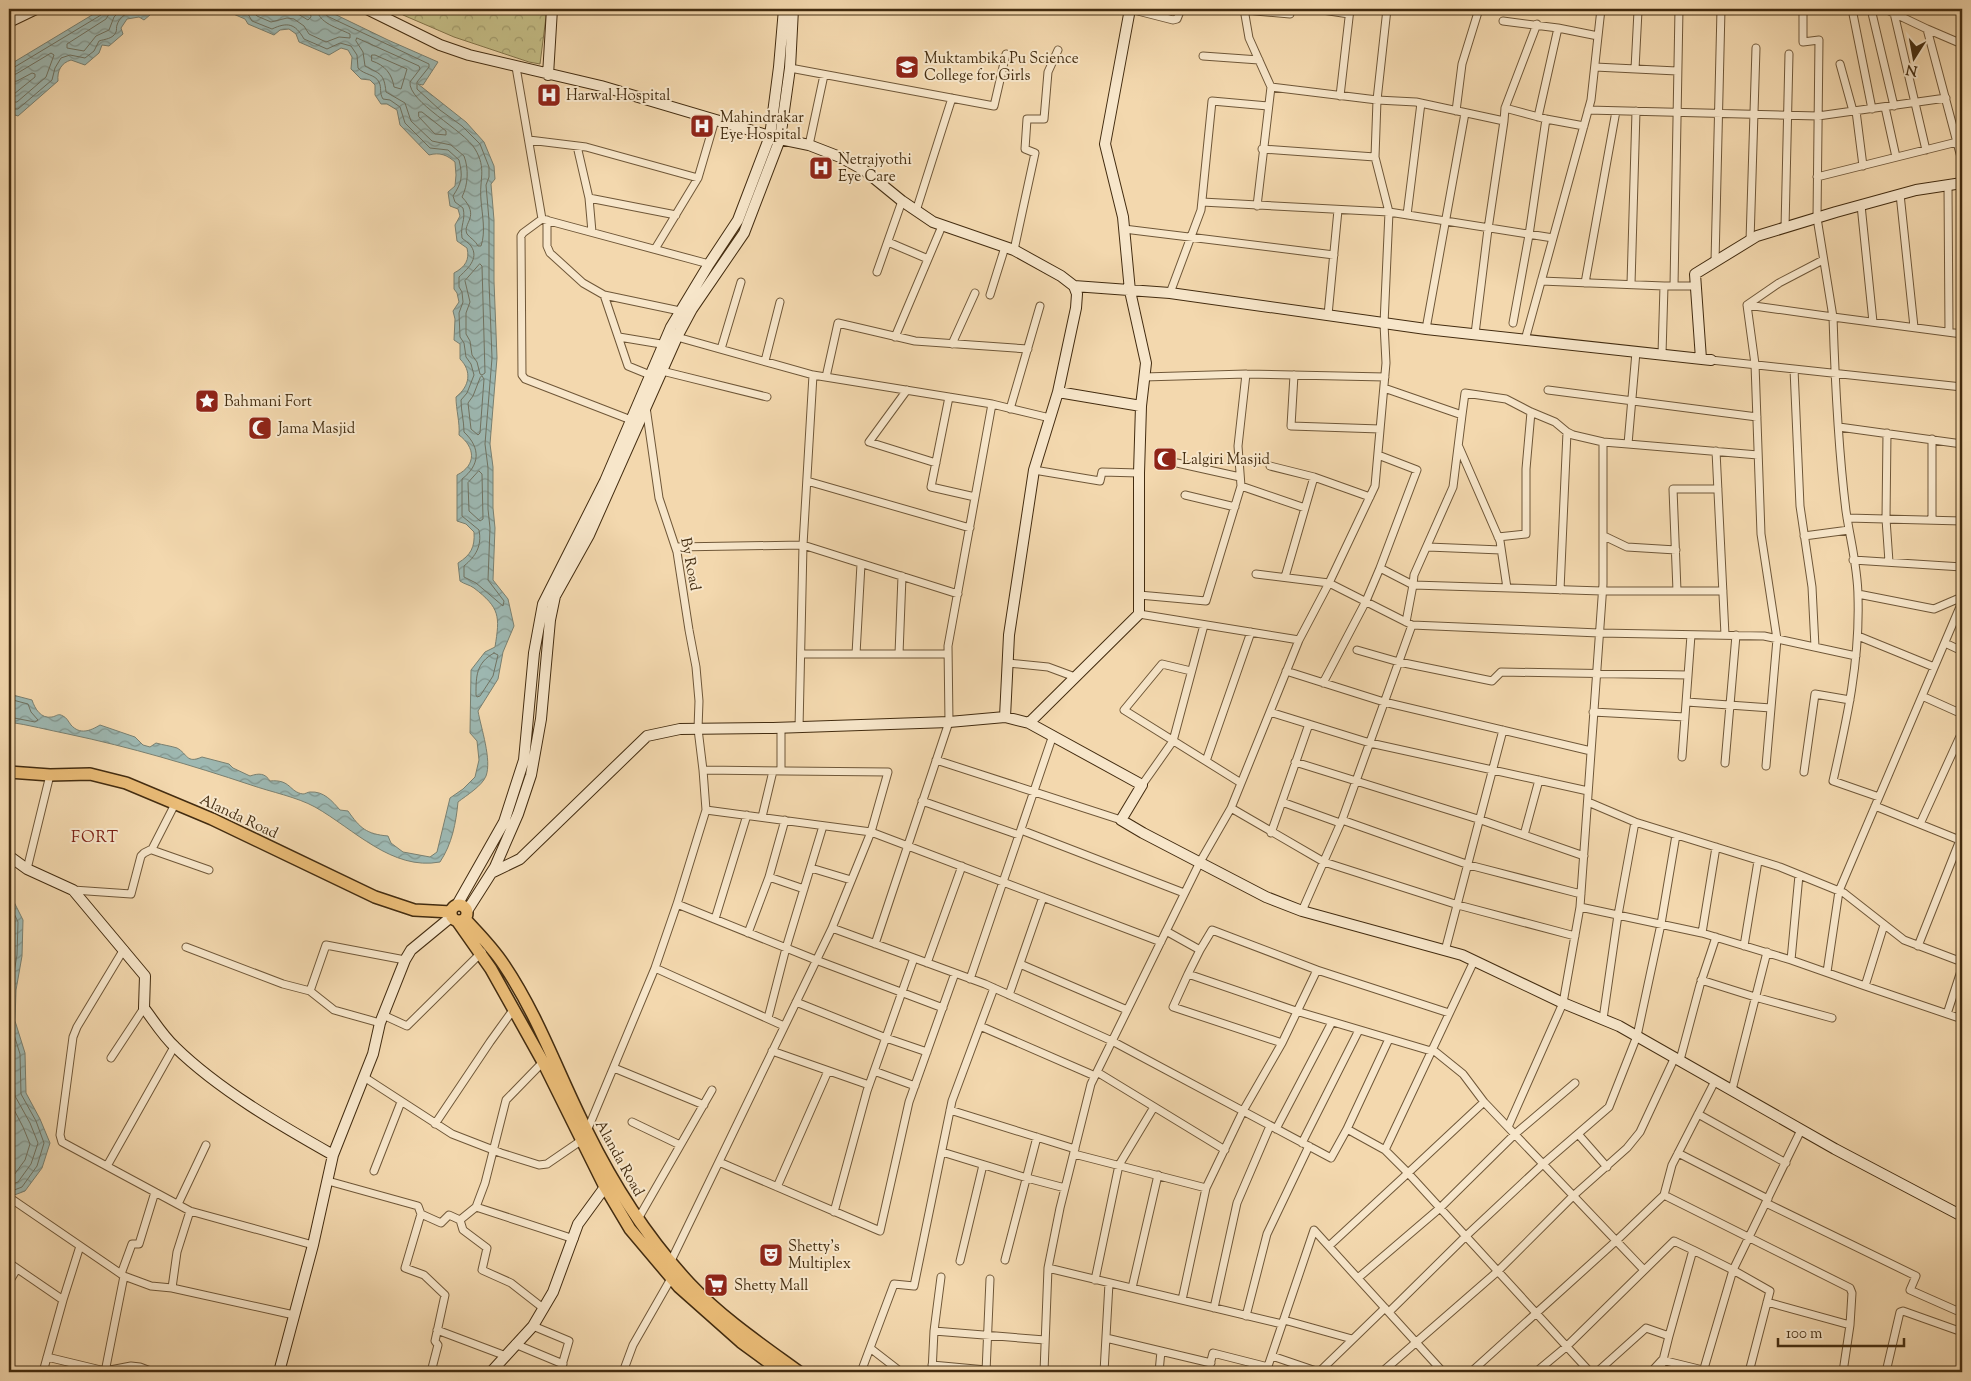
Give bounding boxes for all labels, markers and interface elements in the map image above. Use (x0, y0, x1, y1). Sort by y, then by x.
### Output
north arrow (1888, 32, 1938, 82)
place label: Muktambika Pu Science College for Girls (924, 49, 1079, 87)
school or university icon: Muktambika Pu Science College for Girls (894, 54, 920, 80)
text: N (1905, 58, 1919, 80)
hospital icon: Harwal Hospital (536, 82, 562, 108)
place label: Harwal Hospital (566, 86, 670, 107)
place label: Mahindrakar Eye Hospital (720, 108, 804, 146)
hospital icon: Mahindrakar Eye Hospital (689, 113, 715, 139)
place label: Netrajyothi Eye Care (838, 150, 912, 188)
hospital icon: Netrajyothi Eye Care (808, 155, 834, 181)
place icon: Bahmani Fort (194, 388, 220, 414)
place label: Bahmani Fort (224, 392, 312, 413)
mosque icon: Jama Masjid (247, 415, 273, 441)
place label: Jama Masjid (277, 419, 356, 440)
mosque icon: Lalgiri Masjid (1152, 446, 1178, 472)
place label: Lalgiri Masjid (1182, 450, 1271, 471)
street label: By Road (674, 536, 705, 593)
street label: Alanda Road (196, 790, 281, 845)
district label: FORT (71, 827, 119, 850)
street label: Alanda Road (589, 1117, 649, 1201)
place label: Shetty's Multiplex (788, 1237, 851, 1275)
theatre icon: Shetty's Multiplex (758, 1242, 784, 1268)
supermarket icon: Shetty Mall (703, 1272, 729, 1298)
place label: Shetty Mall (734, 1276, 809, 1297)
scale bar (1778, 1316, 1905, 1348)
text: 100 m (1786, 1324, 1823, 1345)

